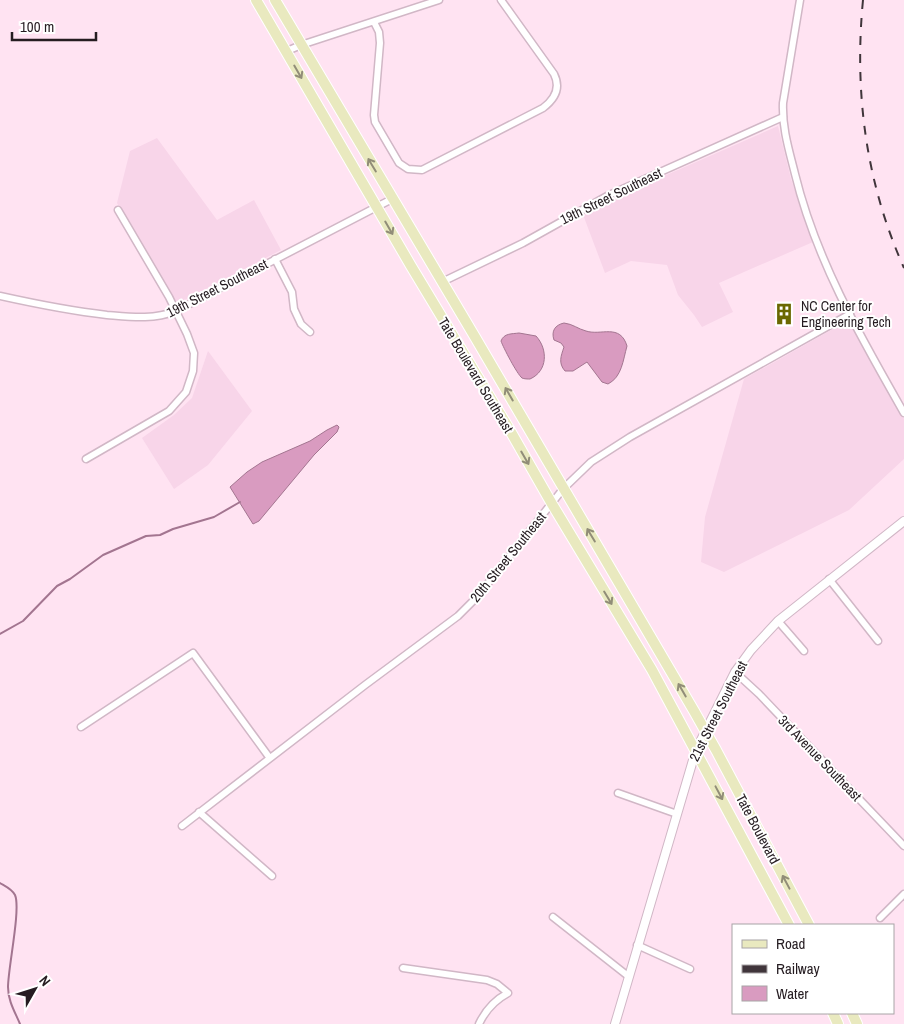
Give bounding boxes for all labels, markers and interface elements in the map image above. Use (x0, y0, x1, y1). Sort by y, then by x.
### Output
scale bar (12, 10, 96, 42)
text: 100 m (20, 16, 54, 37)
one-way arrow (294, 64, 304, 79)
one-way arrow (366, 158, 376, 172)
street label: 19th Street Southeast (557, 164, 665, 228)
one-way arrow (384, 220, 394, 235)
street label: 19th Street Southeast (163, 255, 271, 321)
place label: NC Center for Engineering Tech (801, 297, 891, 331)
building icon: NC Center for Engineering Tech (771, 301, 797, 327)
street label: Tate Boulevard Southeast (434, 314, 518, 436)
one-way arrow (503, 388, 513, 402)
one-way arrow (521, 450, 531, 464)
street label: 20th Street Southeast (466, 508, 550, 606)
one-way arrow (585, 528, 595, 542)
one-way arrow (604, 590, 614, 604)
street label: 21st Street Southeast (685, 658, 751, 764)
one-way arrow (676, 683, 686, 698)
street label: 3rd Avenue Southeast (774, 711, 866, 805)
one-way arrow (715, 785, 724, 800)
street label: Tate Boulevard (732, 791, 784, 867)
one-way arrow (781, 875, 790, 890)
legend (732, 924, 894, 1014)
text: Road (776, 933, 805, 954)
text: Railway (776, 958, 821, 979)
north arrow (10, 964, 60, 1014)
text: N (35, 972, 55, 990)
text: Water (776, 983, 808, 1004)

